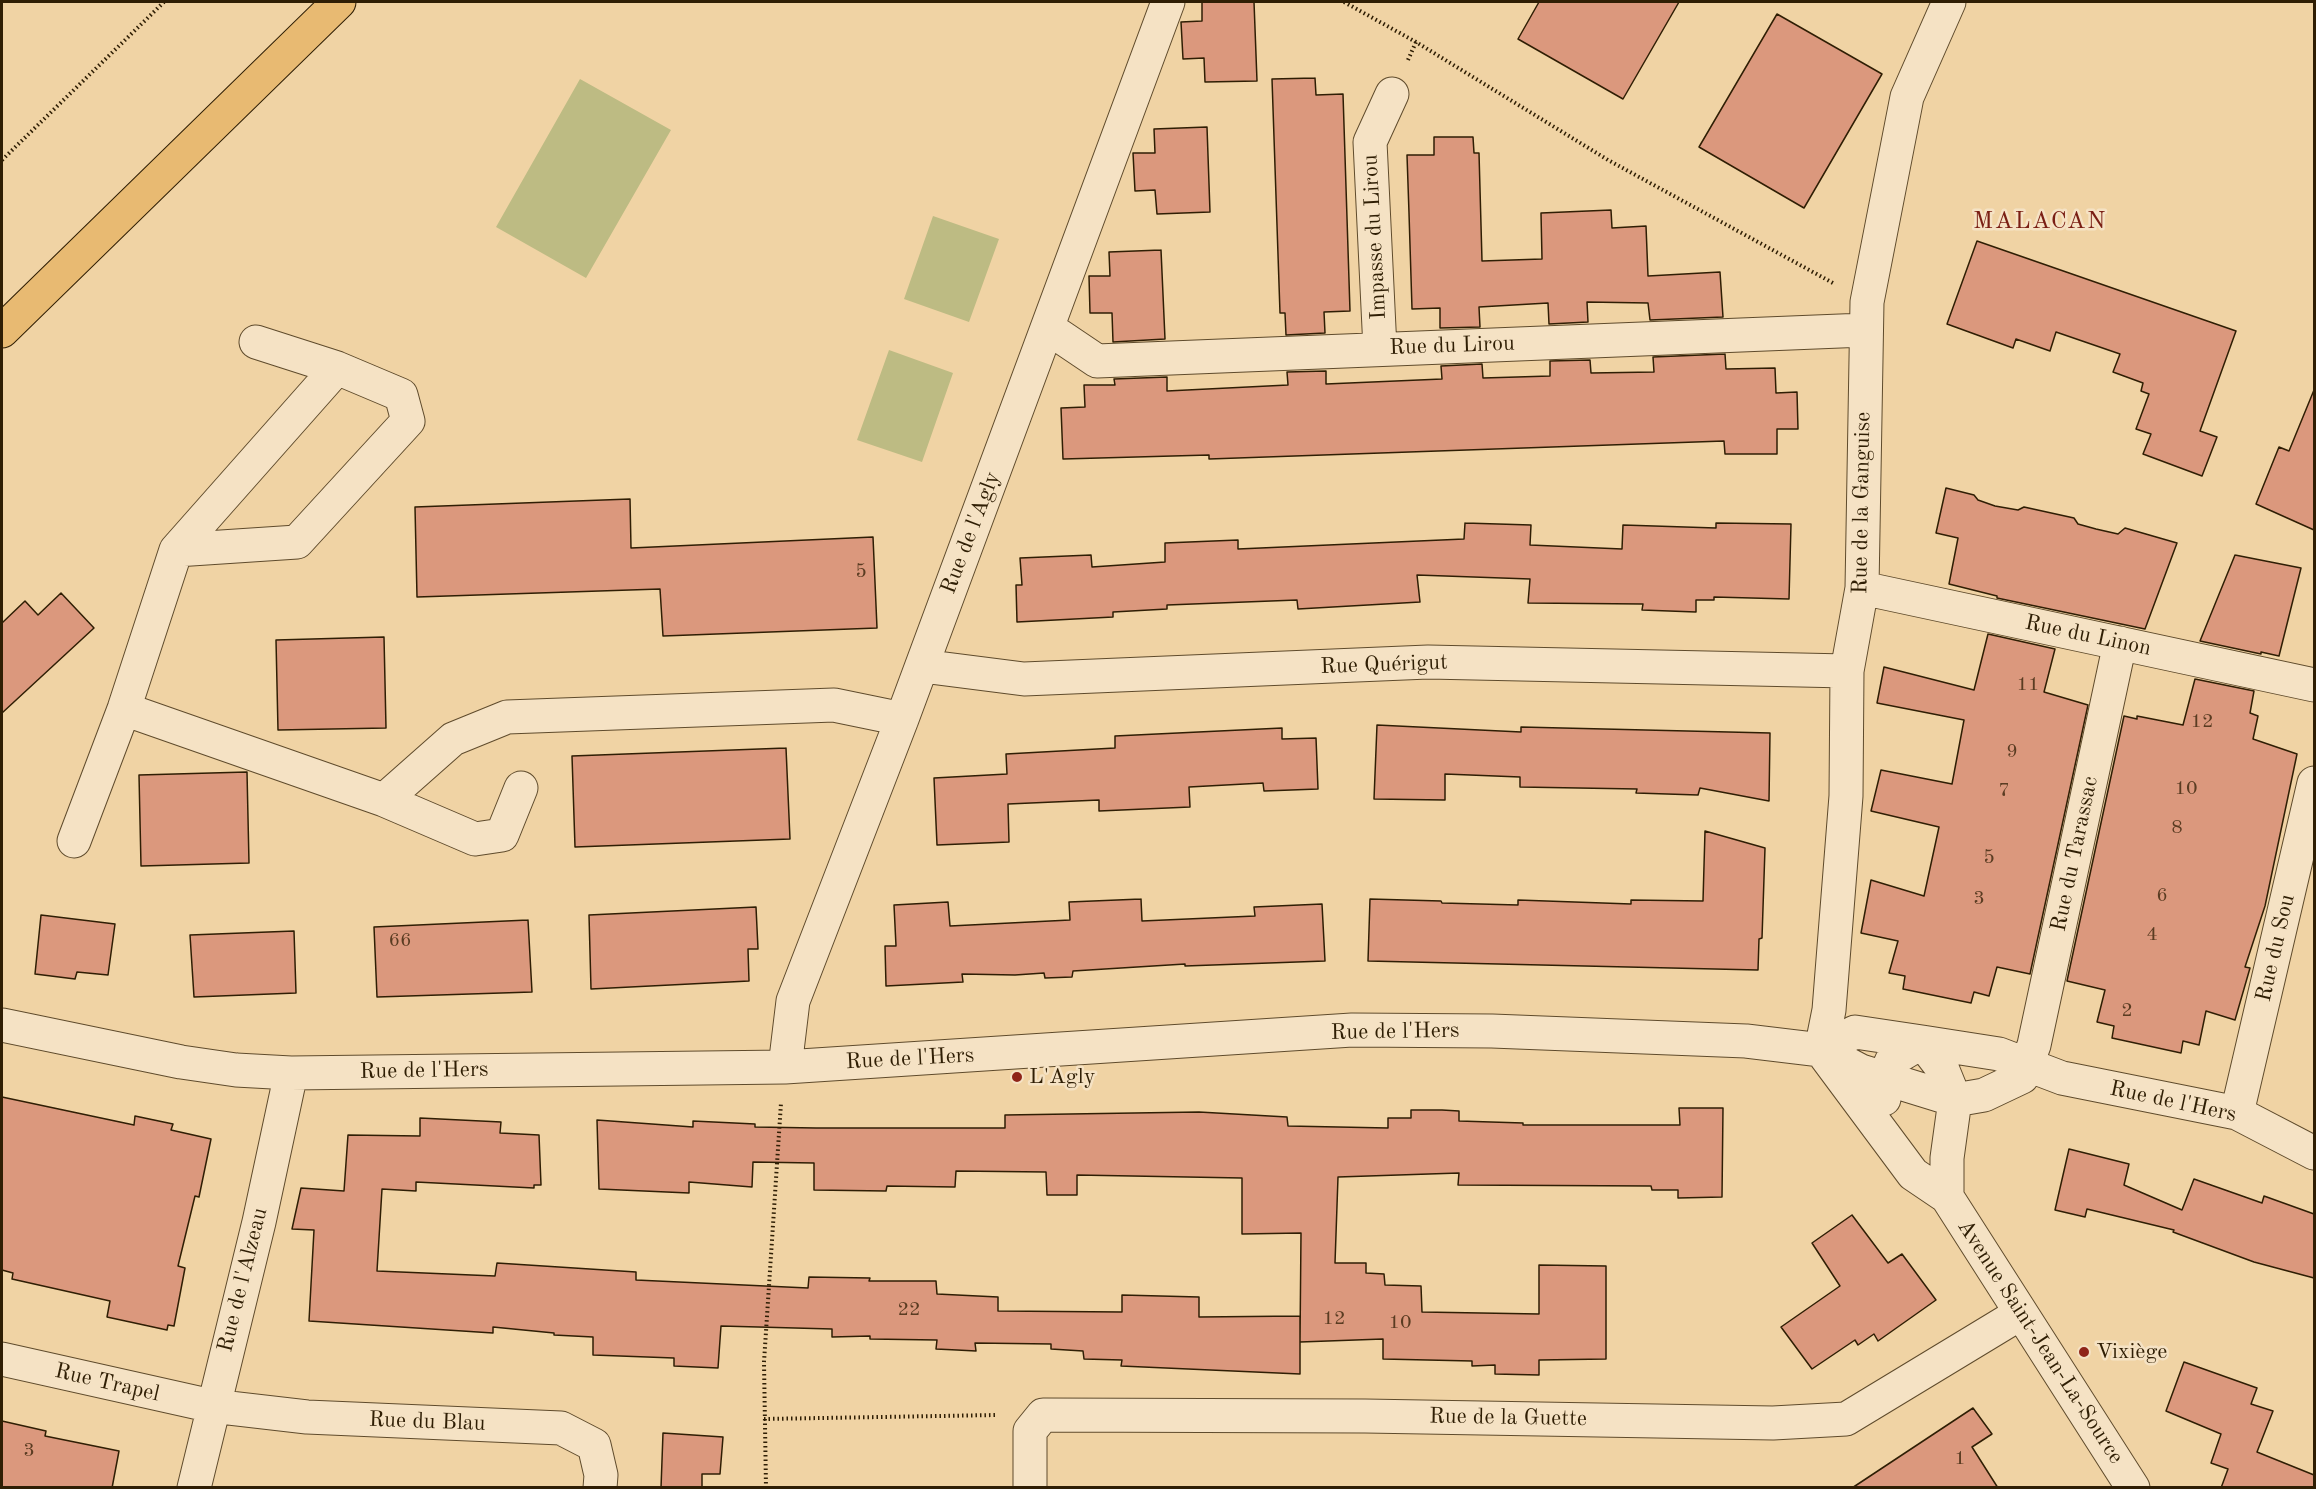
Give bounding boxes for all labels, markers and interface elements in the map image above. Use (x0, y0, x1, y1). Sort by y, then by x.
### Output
street label: Impasse du Lirou (1357, 154, 1393, 320)
district label: MALACAN (1973, 208, 2107, 236)
street label: Rue du Lirou (1389, 331, 1515, 361)
street label: Rue de la Ganguise (1847, 412, 1877, 594)
street label: Rue de l'Agly (936, 468, 1006, 598)
house number: 5 (855, 560, 867, 584)
street label: Rue du Linon (2022, 610, 2154, 662)
street label: Rue Quérigut (1320, 650, 1448, 680)
house number: 11 (2016, 673, 2040, 697)
house number: 12 (2190, 710, 2214, 734)
house number: 9 (2006, 740, 2018, 764)
street label: Rue du Tarassac (2046, 774, 2104, 934)
house number: 10 (2174, 777, 2198, 801)
house number: 7 (1998, 779, 2010, 803)
house number: 8 (2171, 816, 2183, 840)
house number: 5 (1983, 846, 1995, 870)
house number: 6 (2156, 884, 2168, 908)
house number: 3 (1973, 887, 1985, 911)
street label: Rue du Sou (2251, 892, 2301, 1004)
house number: 4 (2146, 923, 2158, 947)
house number: 66 (388, 929, 412, 953)
house number: 2 (2121, 999, 2133, 1023)
street label: Rue de l'Hers (1330, 1018, 1460, 1046)
street label: Rue de l'Hers (845, 1042, 975, 1076)
street label: Rue de l'Hers (359, 1057, 489, 1085)
place label: L'Agly (1029, 1064, 1095, 1090)
marker: L'Agly (1010, 1070, 1024, 1084)
street label: Rue de l'Hers (2107, 1076, 2239, 1128)
street label: Rue de l'Alzeau (212, 1205, 274, 1355)
street label: Avenue Saint-Jean-La-Source (1951, 1215, 2129, 1469)
house number: 22 (897, 1298, 921, 1322)
house number: 12 (1322, 1307, 1346, 1331)
house number: 10 (1388, 1311, 1412, 1335)
place label: Vixiège (2096, 1339, 2167, 1365)
marker: Vixiège (2077, 1345, 2091, 1359)
street label: Rue Trapel (52, 1358, 162, 1408)
street label: Rue de la Guette (1429, 1403, 1587, 1433)
street label: Rue du Blau (368, 1407, 486, 1437)
house number: 3 (23, 1439, 35, 1463)
house number: 1 (1954, 1447, 1966, 1471)

